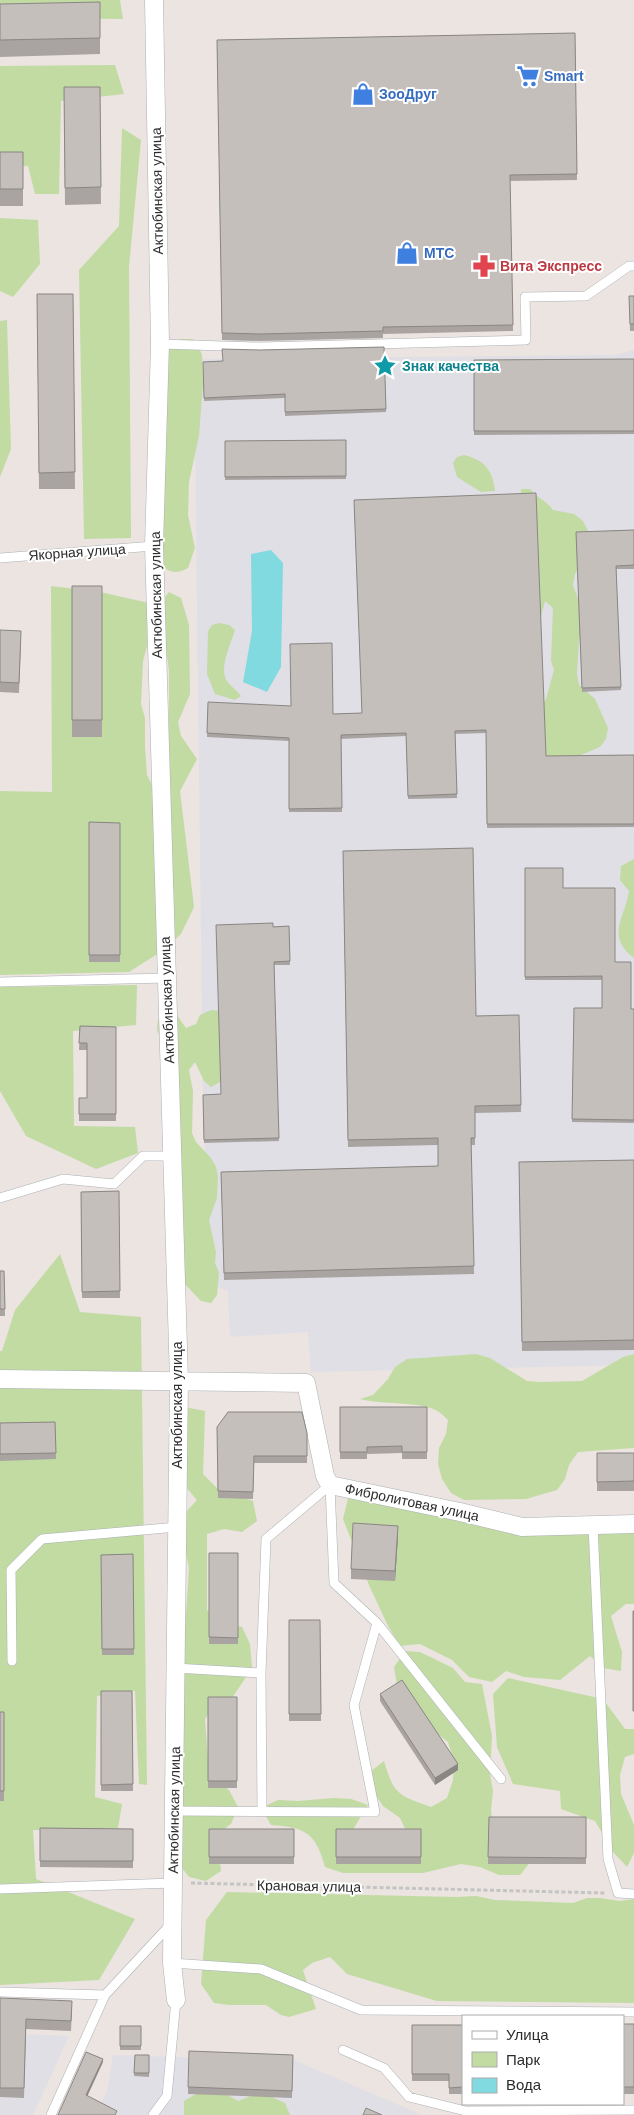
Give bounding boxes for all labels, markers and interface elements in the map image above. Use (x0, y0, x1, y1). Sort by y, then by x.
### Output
supermarket icon: Smart (515, 63, 541, 89)
place label: Smart (544, 68, 584, 84)
shop icon: ЗооДруг (350, 81, 376, 107)
place label: ЗооДруг (379, 86, 437, 102)
street label: Актюбинская улица (148, 127, 166, 255)
shop icon: МТС (394, 240, 420, 266)
place label: МТС (424, 245, 454, 261)
pharmacy icon: Вита Экспресс (471, 253, 497, 279)
place label: Вита Экспресс (500, 258, 602, 274)
place icon: Знак качества (372, 353, 398, 379)
place label: Знак качества (402, 358, 499, 374)
street label: Актюбинская улица (147, 531, 165, 659)
street label: Якорная улица (28, 541, 126, 563)
street label: Актюбинская улица (157, 936, 177, 1064)
street label: Актюбинская улица (169, 1341, 185, 1469)
street label: Фибролитовая улица (343, 1480, 481, 1524)
street label: Актюбинская улица (165, 1746, 183, 1874)
street label: Крановая улица (257, 1877, 361, 1895)
legend (462, 2015, 624, 2105)
text: Улица (506, 2026, 549, 2043)
text: Парк (506, 2051, 540, 2068)
text: Вода (506, 2076, 542, 2093)

